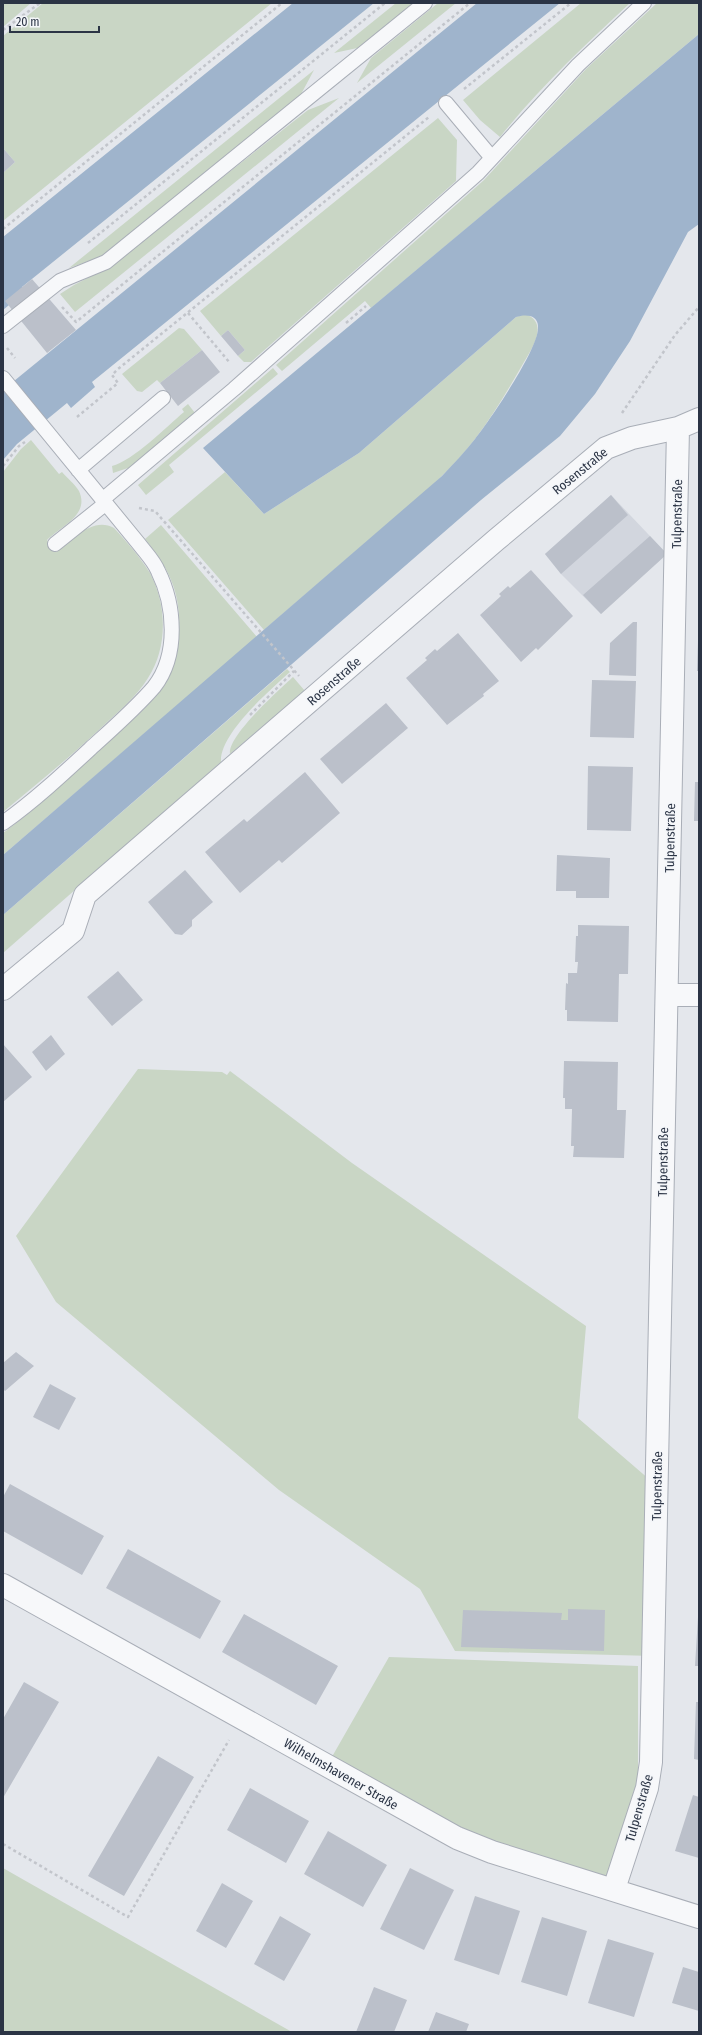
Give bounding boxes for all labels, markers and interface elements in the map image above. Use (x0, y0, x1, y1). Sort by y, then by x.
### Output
scale bar (10, 8, 99, 34)
text: 20 m (16, 15, 40, 29)
street label: Rosenstraße (550, 444, 610, 498)
street label: Tulpenstraße (669, 479, 685, 549)
street label: Rosenstraße (304, 654, 364, 708)
street label: Tulpenstraße (662, 803, 678, 873)
street label: Tulpenstraße (655, 1127, 671, 1197)
street label: Tulpenstraße (649, 1451, 665, 1521)
street label: Wilhelmshavener Straße (281, 1735, 401, 1813)
street label: Tulpenstraße (622, 1772, 656, 1844)

